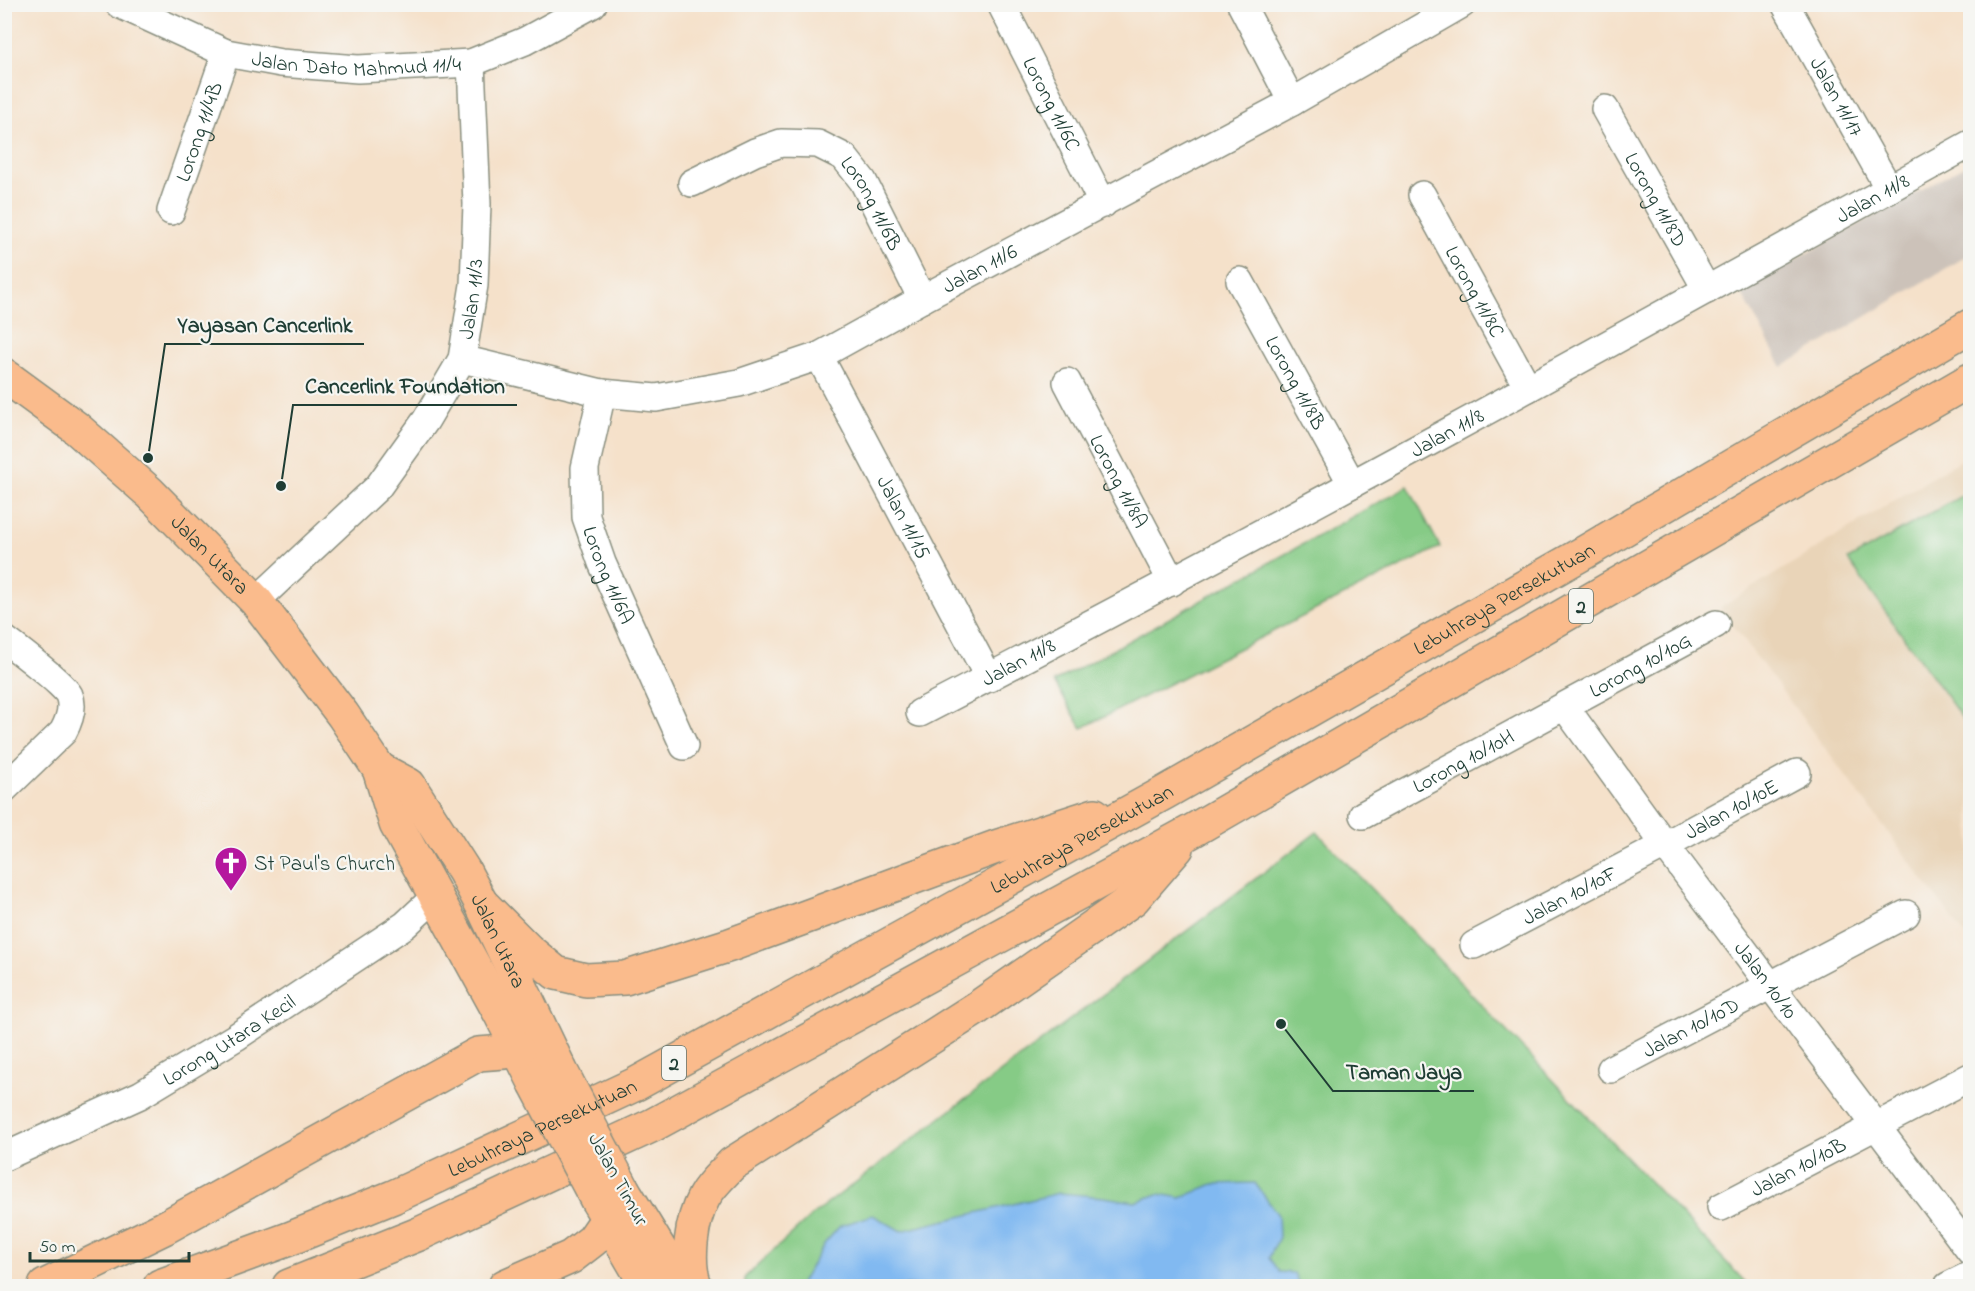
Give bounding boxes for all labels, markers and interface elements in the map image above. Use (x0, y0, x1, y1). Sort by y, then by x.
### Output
street label: Jalan Dato Mahmud 11/4 (249, 45, 462, 86)
street label: Lorong 11/6C (1014, 52, 1087, 157)
street label: Jalan 11/17 (1801, 52, 1870, 143)
street label: Lorong 11/4B (169, 78, 232, 186)
street label: Lorong 11/8D (1616, 148, 1693, 253)
street label: Lorong 11/6B (832, 150, 909, 256)
street label: Jalan 11/8 (1831, 167, 1916, 232)
street label: Jalan 11/6 (938, 238, 1023, 302)
street label: Lorong 11/8C (1436, 241, 1511, 344)
street label: Jalan 11/3 (452, 258, 492, 342)
callout: Yayasan Cancerlink (165, 304, 364, 344)
text: Yayasan Cancerlink (177, 311, 354, 344)
street label: Lorong 11/8B (1256, 331, 1332, 436)
callout: Cancerlink Foundation (293, 365, 517, 405)
text: Cancerlink Foundation (305, 372, 505, 404)
street label: Jalan 11/8 (1406, 402, 1490, 466)
street label: Lorong 11/8A (1080, 430, 1154, 534)
street label: Jalan 11/15 (868, 471, 937, 565)
street label: Jalan Utara (163, 509, 255, 603)
street label: Lorong 11/6A (573, 523, 640, 629)
street label: Lebuhraya Persekutuan (1408, 536, 1602, 664)
road number: 2 (1569, 589, 1593, 623)
street label: Lorong 10/10G (1584, 627, 1698, 707)
street label: Jalan 11/8 (977, 632, 1062, 695)
street label: Lorong 10/10H (1408, 723, 1520, 802)
street label: Jalan 10/10E (1680, 773, 1784, 848)
street label: Lebuhraya Persekutuan (985, 778, 1180, 903)
church icon: St Paul's Church (213, 845, 249, 892)
place label: St Paul's Church (254, 850, 395, 880)
street label: Jalan 10/10F (1518, 859, 1624, 934)
street label: Jalan Utara (462, 889, 532, 994)
street label: Jalan 10/10 (1726, 936, 1804, 1026)
street label: Lorong Utara Kecil (158, 988, 302, 1095)
street label: Jalan 10/10D (1638, 991, 1745, 1067)
road number: 2 (662, 1046, 686, 1080)
callout: Taman Jaya (1333, 1051, 1474, 1091)
text: Taman Jaya (1346, 1058, 1462, 1091)
street label: Lebuhraya Persekutuan (444, 1073, 642, 1186)
street label: Jalan Timur (579, 1128, 655, 1233)
street label: Jalan 10/10B (1746, 1131, 1852, 1206)
scale bar (30, 1225, 189, 1263)
text: 50 m (39, 1235, 76, 1261)

